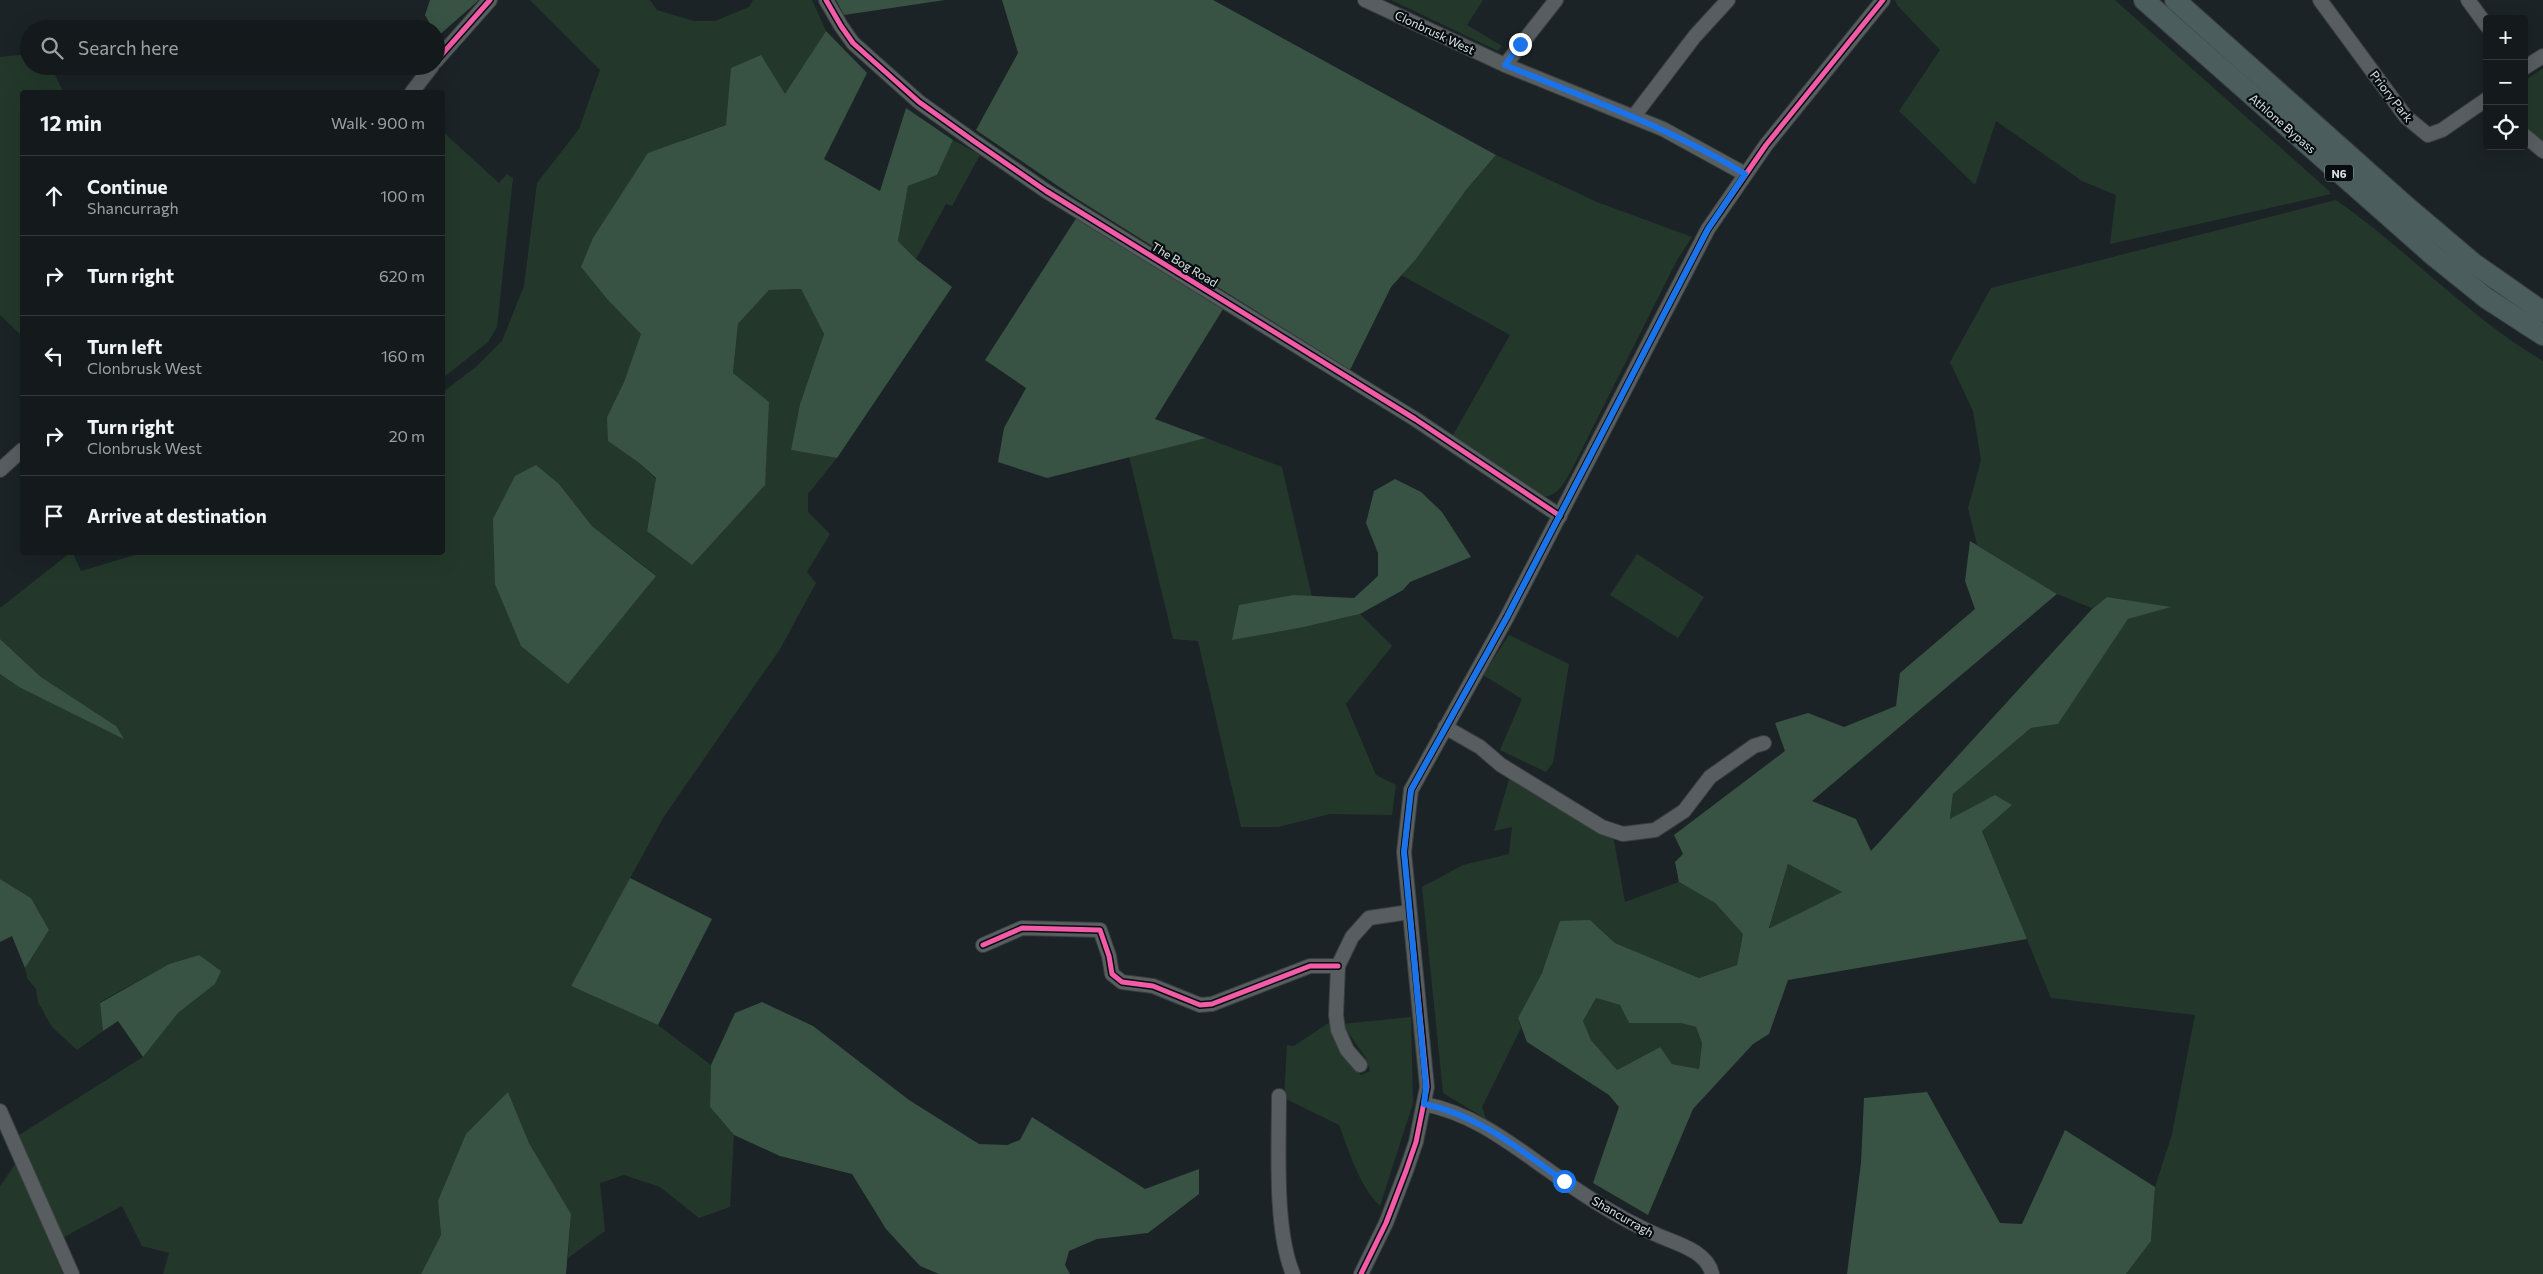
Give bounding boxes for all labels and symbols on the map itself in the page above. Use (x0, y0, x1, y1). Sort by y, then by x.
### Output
street label: Clonbrusk West (1393, 7, 1477, 57)
route end (1509, 33, 1532, 56)
street label: Priory Park (2368, 68, 2417, 125)
street label: Athlone Bypass (2247, 90, 2319, 156)
road number: N6 (2325, 164, 2353, 182)
street label: The Bog Road (1149, 239, 1221, 289)
route start (1553, 1170, 1576, 1193)
street label: Shancurragh (1590, 1193, 1656, 1239)

